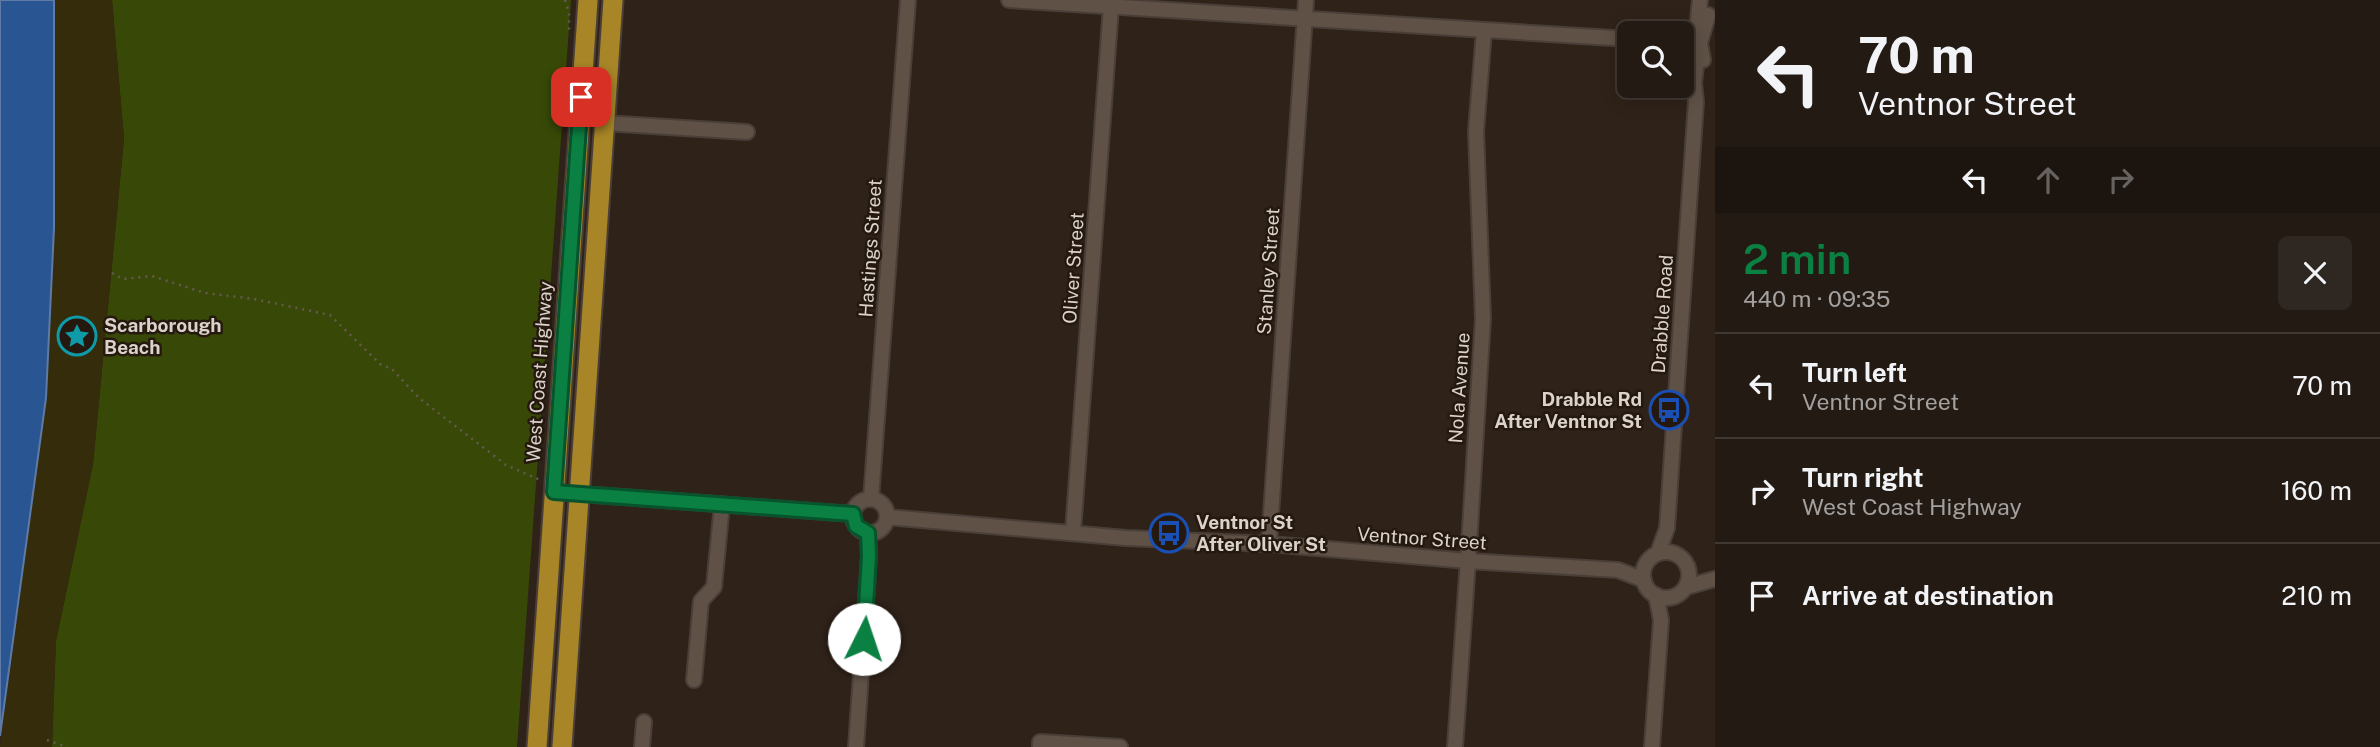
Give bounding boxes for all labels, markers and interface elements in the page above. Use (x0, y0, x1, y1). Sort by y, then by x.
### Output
map controls (1617, 21, 1694, 98)
button: search (1617, 21, 1694, 98)
text: 70 m (1858, 26, 1975, 84)
icon: left (1743, 28, 1834, 119)
pin (551, 67, 611, 127)
icon: arrive (562, 78, 600, 116)
text: Ventnor Street (1858, 85, 2077, 122)
icon: left (1956, 161, 1994, 199)
icon: ahead (2029, 161, 2067, 199)
icon: right (2102, 161, 2140, 199)
street label: Hastings Street (854, 178, 886, 318)
street label: Stanley Street (1253, 207, 1283, 335)
street label: Oliver Street (1058, 211, 1088, 325)
text: 2 min (1743, 234, 1851, 283)
button: close (2278, 236, 2352, 310)
street label: Drabble Road (1647, 254, 1677, 374)
street label: West Coast Highway (522, 281, 556, 463)
text: 440 m · 09:35 (1743, 285, 1890, 312)
place label: Scarborough Beach (104, 314, 222, 358)
place icon: Scarborough Beach (56, 315, 98, 357)
street label: Nola Avenue (1444, 332, 1474, 444)
text: Turn left (1802, 357, 1907, 388)
icon: left (1743, 367, 1781, 405)
text: 70 m (2292, 370, 2352, 401)
place label: Drabble Rd After Ventnor St (1494, 388, 1642, 432)
text: Ventnor Street (1802, 388, 1959, 415)
bus stop icon: Drabble Rd After Ventnor St (1648, 389, 1690, 431)
text: Turn right (1802, 462, 1924, 493)
icon: right (1743, 472, 1781, 510)
text: 160 m (2281, 475, 2352, 506)
text: West Coast Highway (1802, 493, 2022, 520)
place label: Ventnor St After Oliver St (1196, 511, 1326, 555)
bus stop icon: Ventnor St After Oliver St (1148, 512, 1190, 554)
street label: Ventnor Street (1356, 522, 1488, 554)
icon: arrive (1743, 577, 1781, 615)
text: Arrive at destination (1802, 580, 2054, 611)
text: 210 m (2281, 580, 2352, 611)
position arrow (827, 602, 901, 676)

